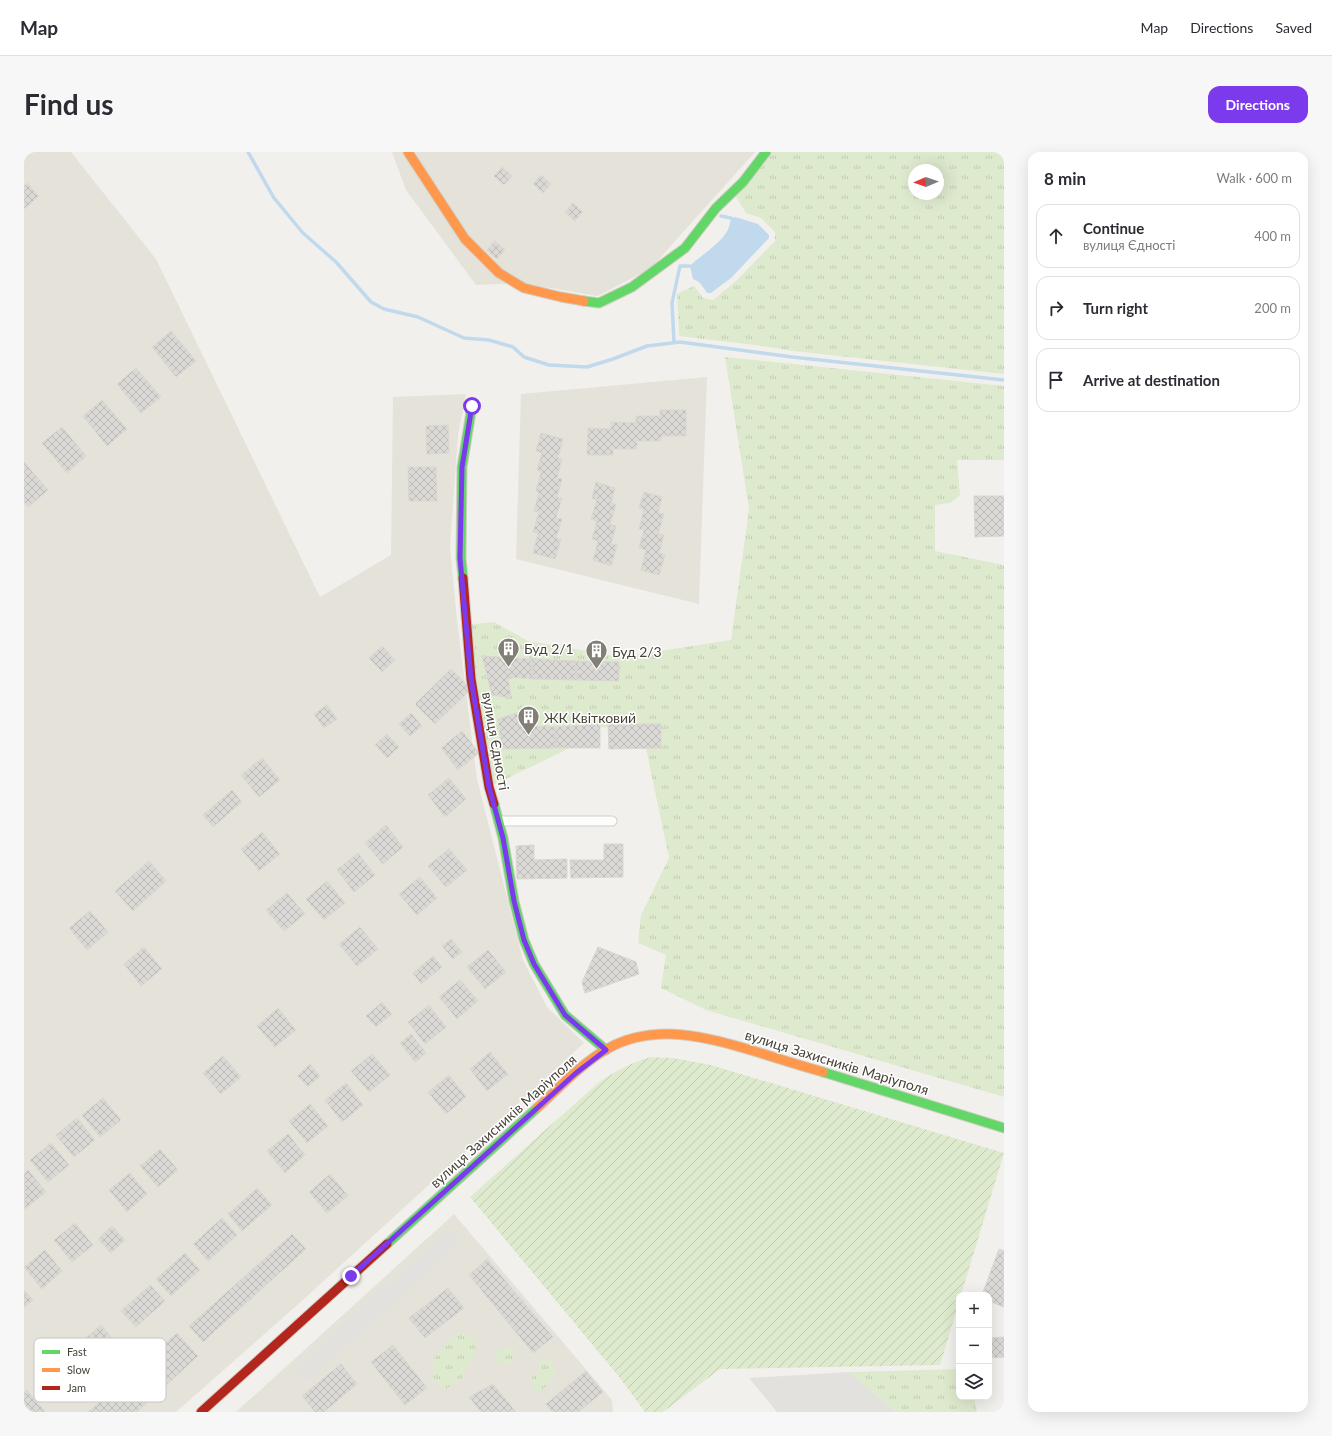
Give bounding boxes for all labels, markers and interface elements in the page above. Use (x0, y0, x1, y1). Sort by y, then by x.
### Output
text: Map (20, 16, 58, 39)
text: Map (1141, 19, 1168, 36)
text: Directions (1190, 19, 1253, 36)
text: Saved (1275, 19, 1312, 36)
button: Directions (1208, 86, 1308, 123)
text: Find us (24, 87, 114, 121)
north arrow (908, 164, 944, 200)
text: 8 min (1044, 168, 1086, 189)
text: Walk · 600 m (1216, 170, 1292, 186)
text: Continue (1083, 219, 1144, 237)
icon: ahead (1045, 225, 1067, 247)
text: 400 m (1254, 228, 1291, 244)
text: вулиця Єдності (1083, 237, 1175, 253)
icon: right (1045, 297, 1067, 319)
text: Turn right (1083, 299, 1148, 317)
text: 200 m (1254, 300, 1291, 316)
icon: arrive (1045, 369, 1067, 391)
text: Arrive at destination (1083, 371, 1220, 389)
route start (463, 397, 481, 415)
building icon: Буд 2/1 (495, 635, 521, 668)
building icon: Буд 2/3 (584, 638, 610, 671)
place label: Буд 2/1 (524, 640, 574, 657)
place label: Буд 2/3 (612, 643, 662, 660)
street label: вулиця Єдності (479, 690, 513, 792)
building icon: ЖК Квітковий (515, 704, 541, 737)
place label: ЖК Квітковий (544, 709, 636, 726)
street label: вулиця Захисників Маріуполя (743, 1026, 931, 1098)
street label: вулиця Захисників Маріуполя (426, 1051, 580, 1191)
route end (342, 1267, 360, 1285)
map controls (956, 1292, 992, 1400)
button: + (956, 1292, 992, 1328)
button: − (956, 1328, 992, 1364)
legend (34, 1338, 166, 1402)
text: Fast (67, 1345, 87, 1358)
text: Slow (67, 1363, 91, 1376)
button: layers (956, 1364, 992, 1400)
text: Jam (67, 1381, 86, 1394)

